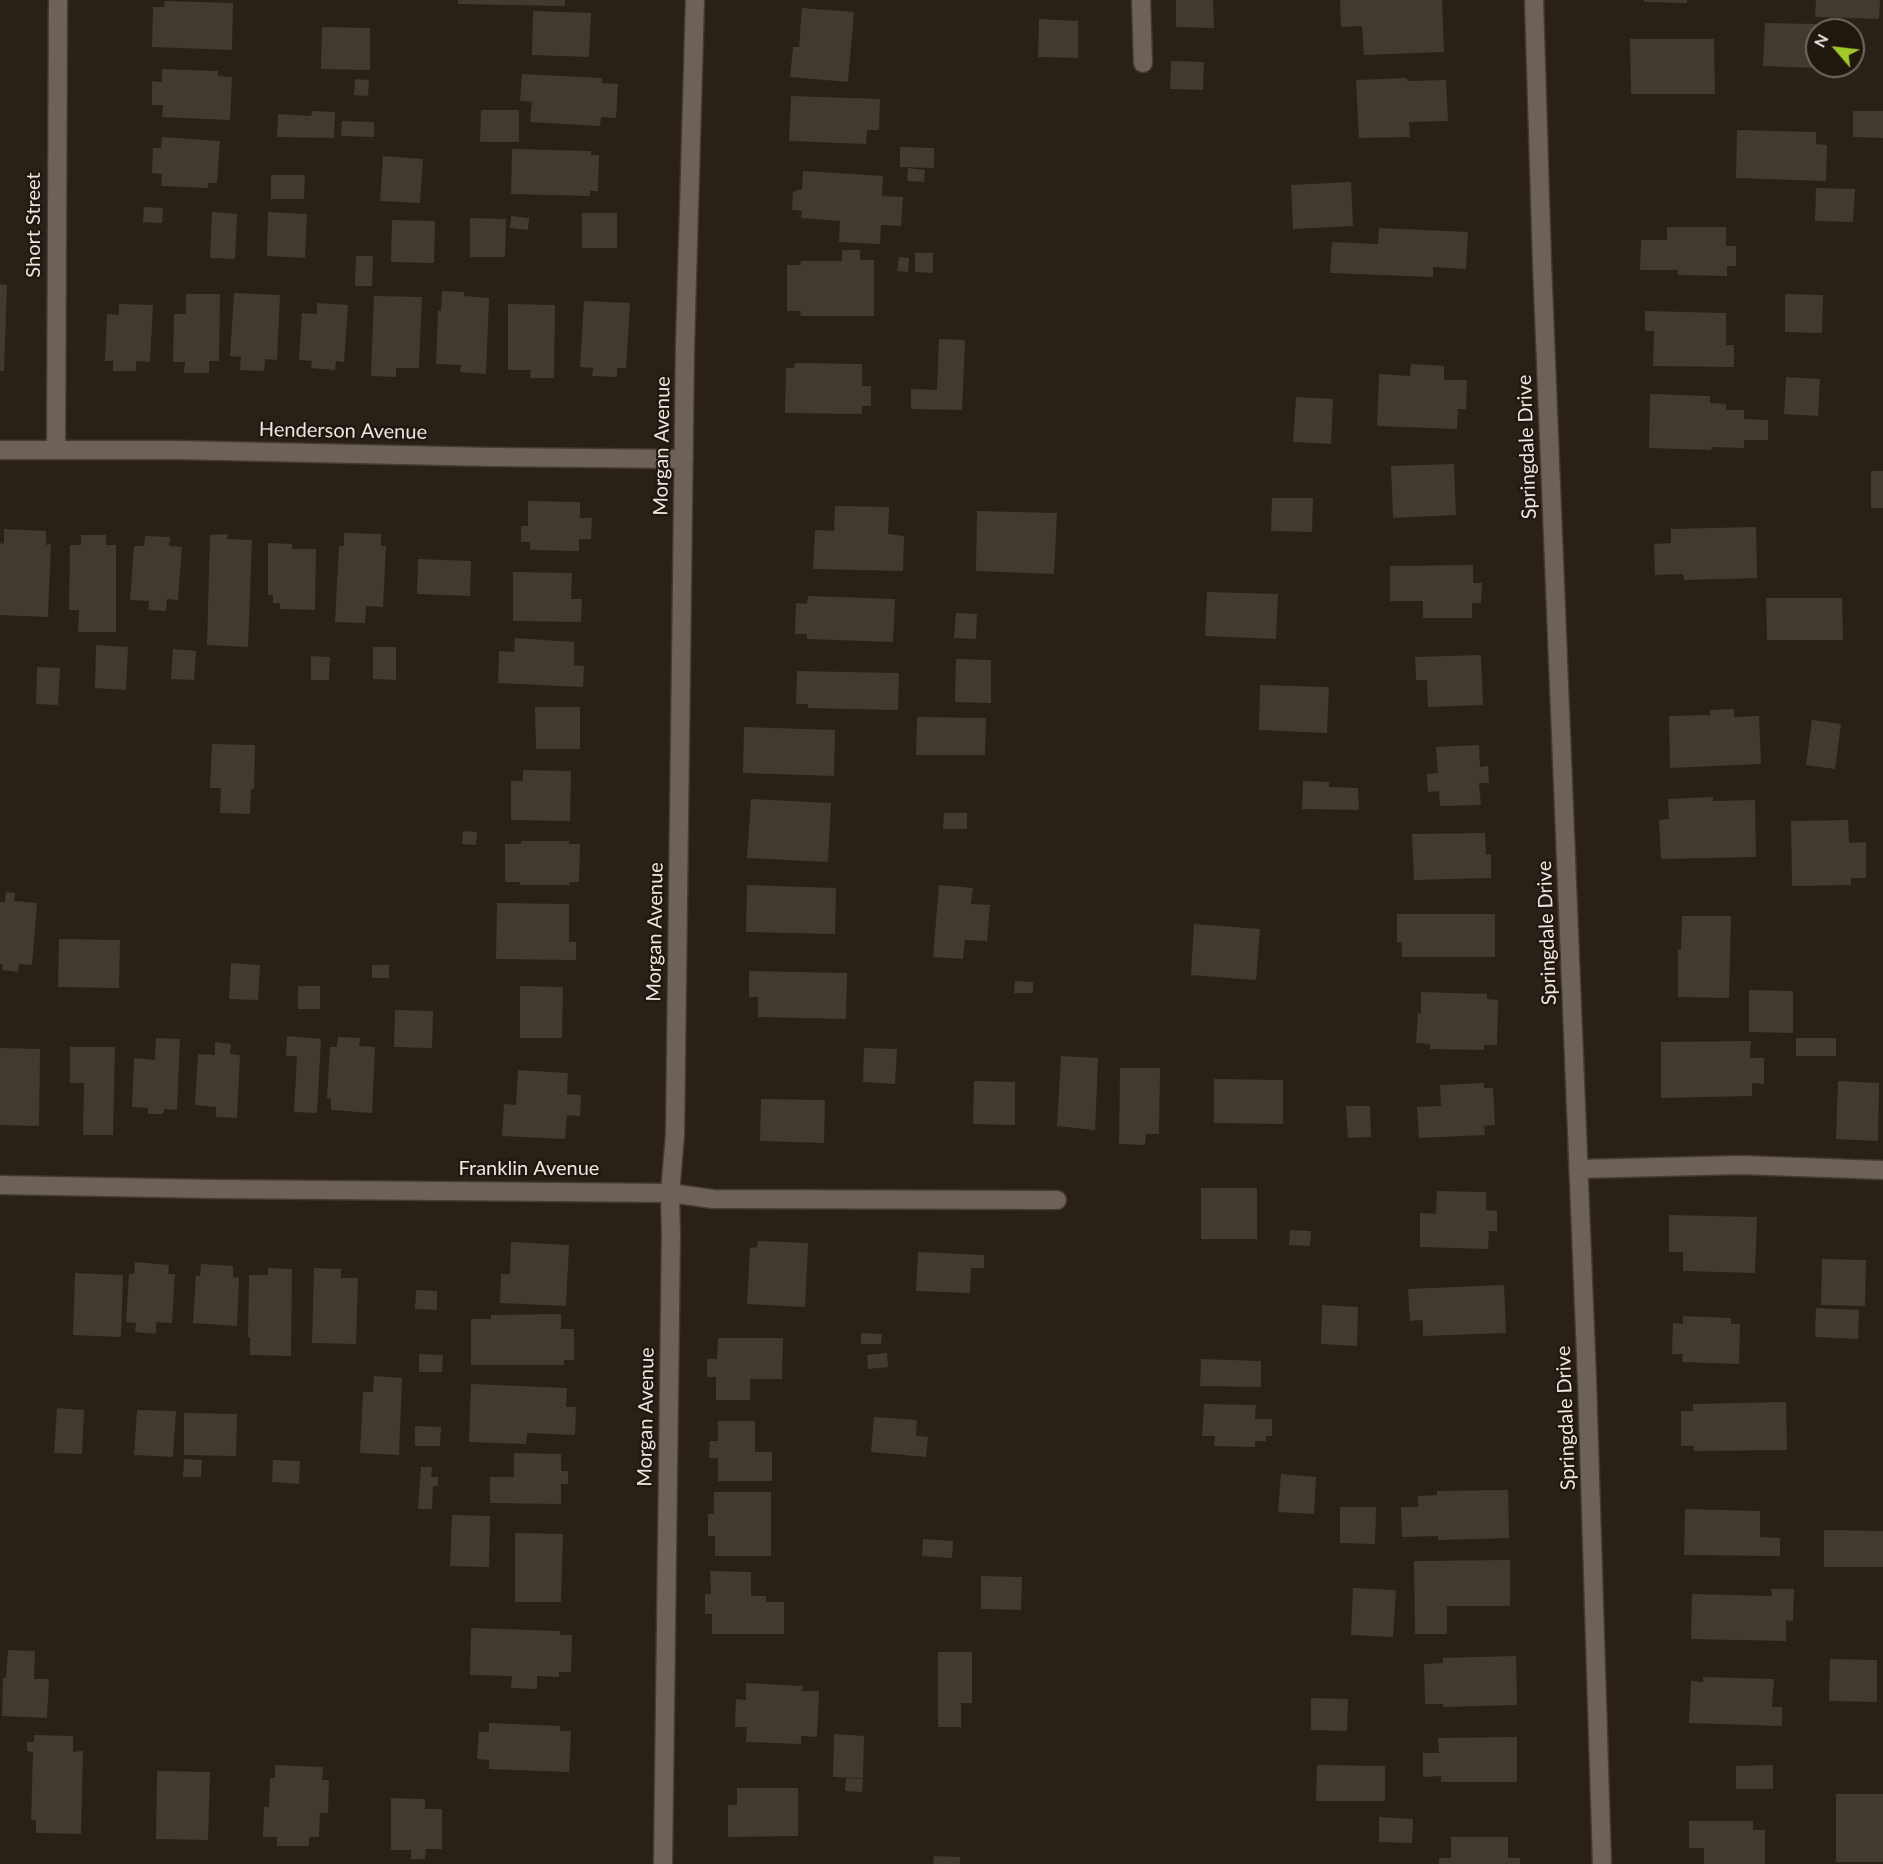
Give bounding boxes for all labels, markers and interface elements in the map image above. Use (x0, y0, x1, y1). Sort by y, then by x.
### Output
north arrow (1805, 18, 1865, 78)
text: N (1809, 30, 1832, 50)
street label: Short Street (22, 172, 46, 278)
street label: Springdale Drive (1512, 374, 1542, 520)
street label: Morgan Avenue (649, 376, 675, 516)
street label: Henderson Avenue (259, 418, 427, 444)
street label: Springdale Drive (1532, 860, 1562, 1006)
street label: Morgan Avenue (642, 862, 668, 1002)
street label: Franklin Avenue (459, 1157, 599, 1181)
street label: Springdale Drive (1551, 1345, 1581, 1491)
street label: Morgan Avenue (633, 1347, 659, 1487)

